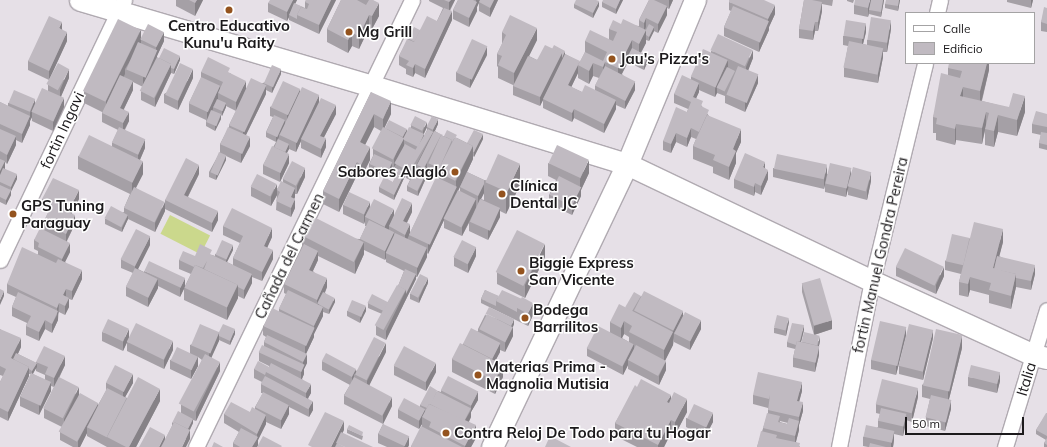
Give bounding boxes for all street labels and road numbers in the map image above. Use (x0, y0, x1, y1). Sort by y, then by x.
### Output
street label: fortin Ingavi (36, 89, 88, 171)
street label: fortin Manuel Gondra Pereira (849, 155, 911, 355)
street label: Cañada del Carmen (251, 190, 327, 322)
street label: Italia (1012, 360, 1040, 398)

